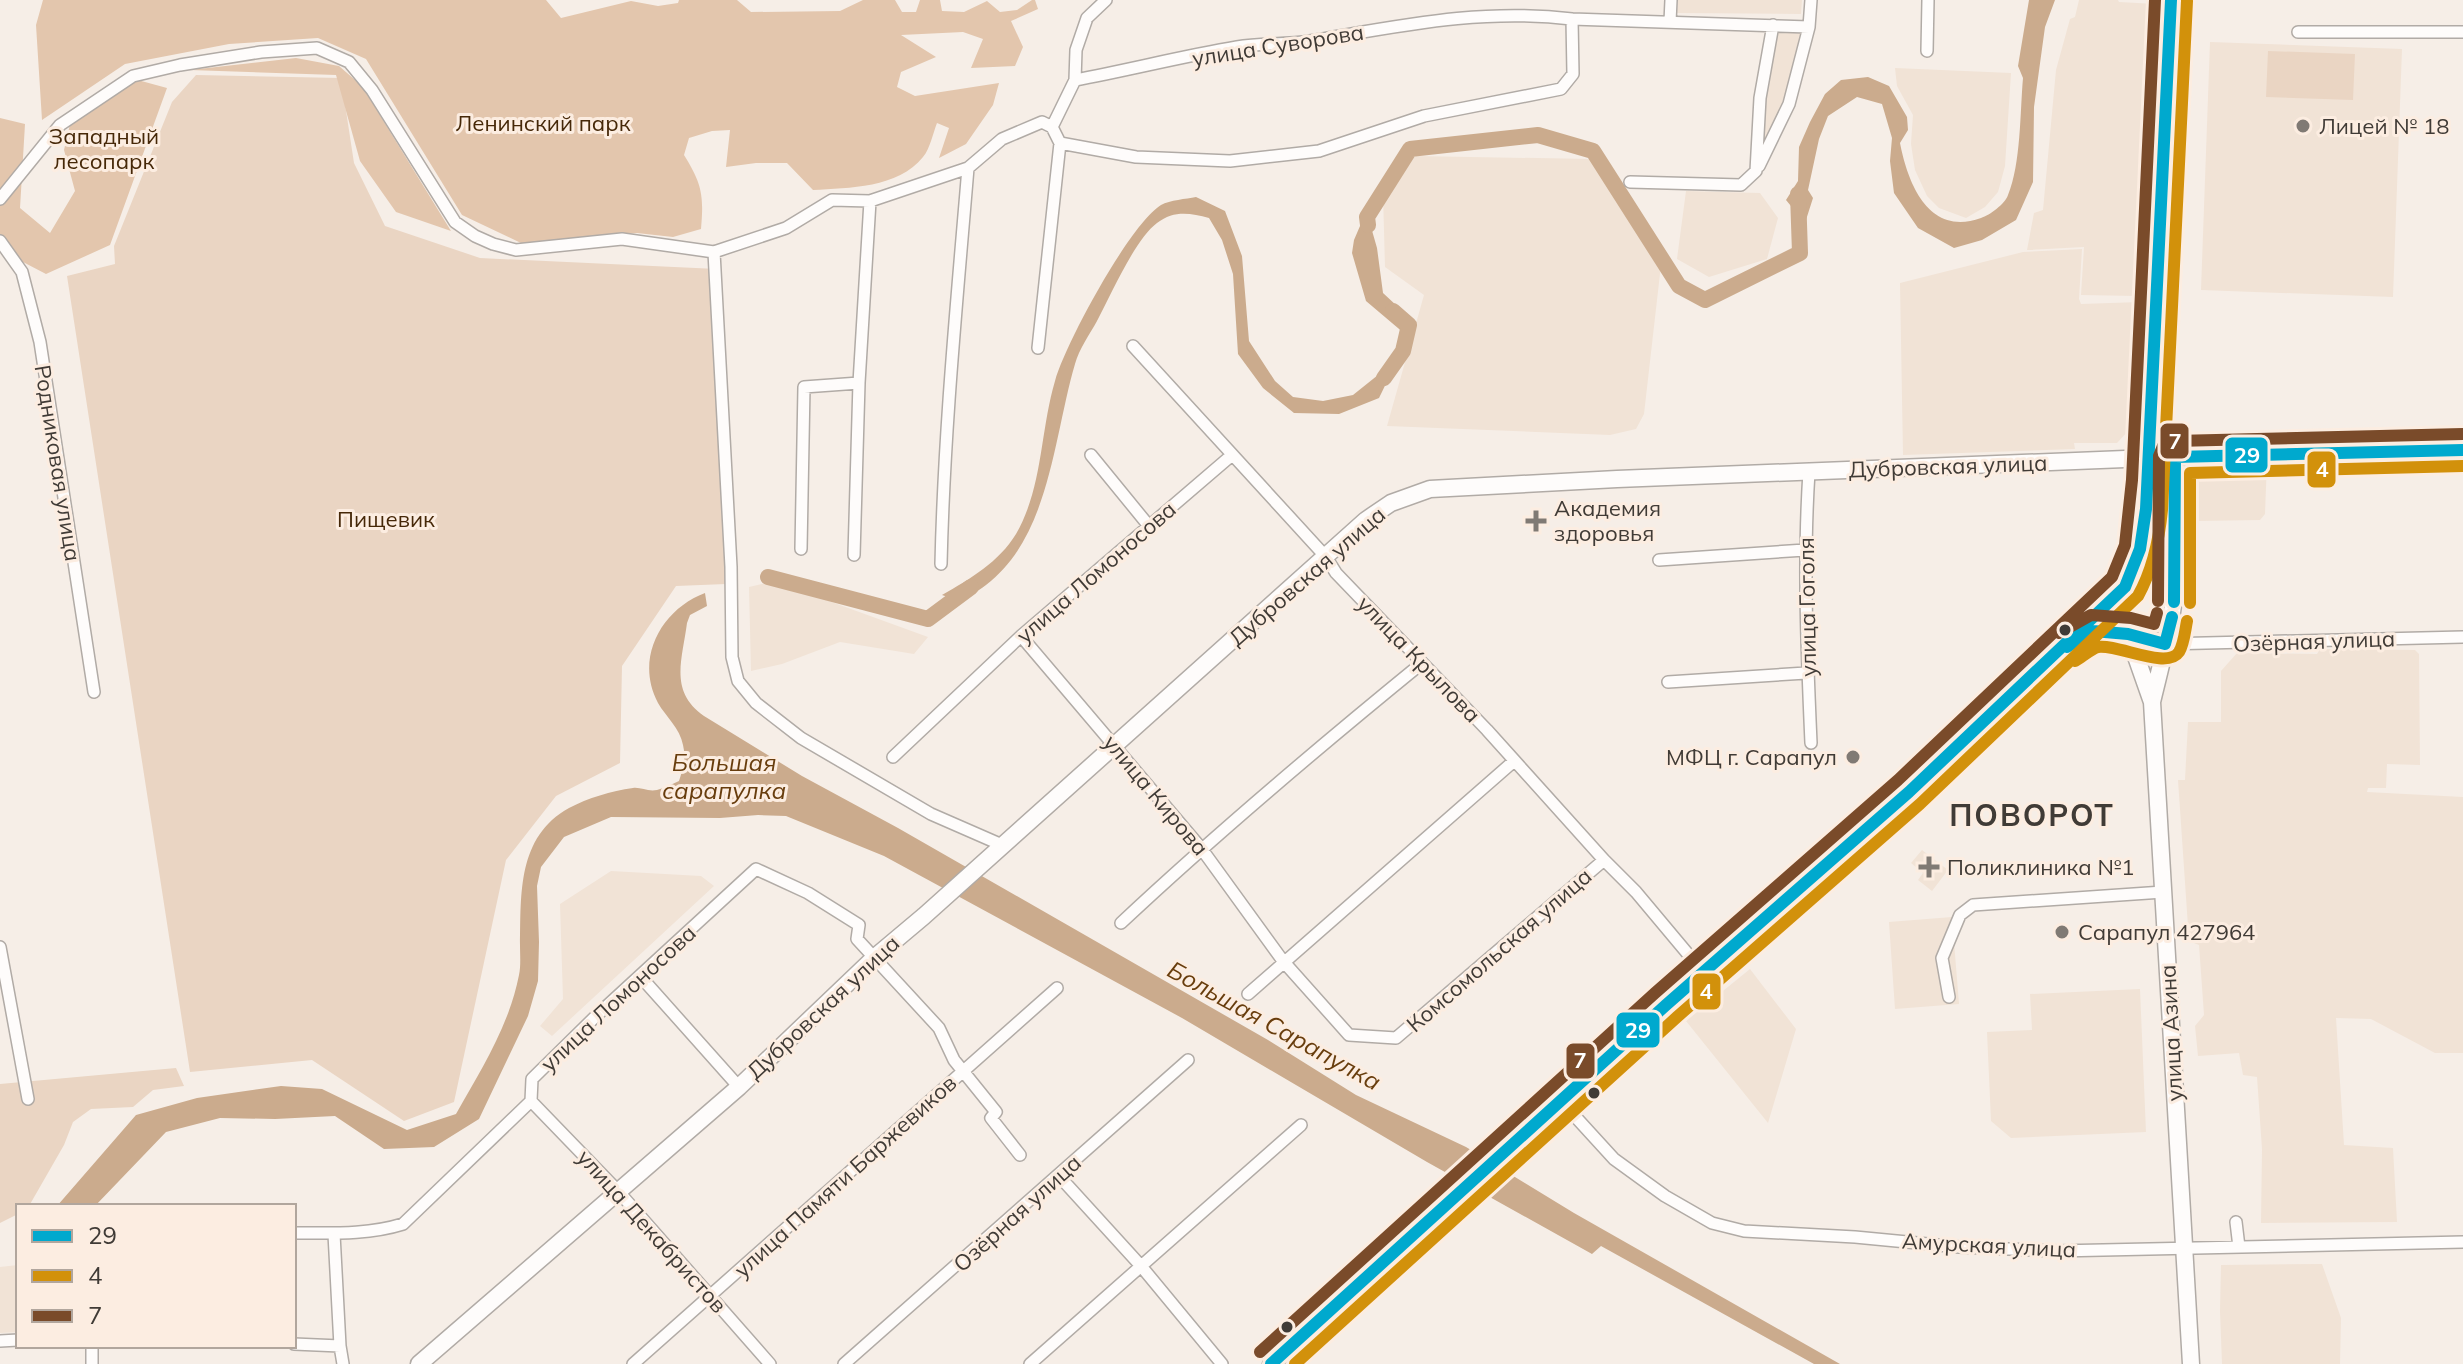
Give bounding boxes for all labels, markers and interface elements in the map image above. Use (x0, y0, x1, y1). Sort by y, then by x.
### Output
street label: улица Суворова (1190, 18, 1366, 72)
park label: Ленинский парк (456, 109, 631, 137)
place label: Лицей № 18 (2319, 112, 2449, 140)
marker: Лицей № 18 (2294, 117, 2312, 135)
park label: Западный лесопарк (49, 122, 159, 175)
street label: Родниковая улица (29, 363, 87, 563)
line badge: 7 (2159, 422, 2190, 460)
text: 7 (2168, 427, 2182, 455)
line badge: 29 (2224, 436, 2269, 474)
text: 29 (2234, 441, 2260, 469)
street label: Дубровская улица (1848, 449, 2048, 483)
line badge: 4 (2306, 450, 2337, 489)
text: 4 (2315, 455, 2329, 483)
place label: Академия здоровья (1554, 494, 1661, 547)
street label: улица Ломоносова (1010, 495, 1182, 649)
street label: Дубровская улица (1223, 500, 1391, 652)
park label: Пищевик (337, 505, 435, 533)
marker: Академия здоровья (1525, 510, 1547, 532)
street label: улица Гоголя (1792, 537, 1822, 677)
street label: улица Крылова (1351, 590, 1487, 728)
unlabelled marker (2057, 622, 2073, 638)
street label: Озёрная улица (2232, 624, 2396, 658)
street label: улица Кирова (1097, 729, 1215, 861)
place label: МФЦ г. Сарапул (1666, 743, 1837, 771)
water label: Большая сарапулка (662, 747, 786, 805)
marker: МФЦ г. Сарапул (1844, 748, 1862, 766)
district label: ПОВОРОТ (1949, 796, 2115, 834)
place label: Поликлиника №1 (1947, 853, 2135, 881)
marker: Поликлиника №1 (1918, 856, 1940, 878)
street label: Комсомольская улица (1401, 862, 1597, 1038)
place label: Сарапул 427964 (2078, 918, 2255, 946)
street label: улица Ломоносова (534, 919, 702, 1077)
marker: Сарапул 427964 (2053, 923, 2071, 941)
street label: Дубровская улица (741, 929, 905, 1085)
water label: Большая Сарапулка (1163, 954, 1386, 1096)
street label: улица Азина (2153, 964, 2189, 1102)
line badge: 4 (1691, 972, 1722, 1011)
text: 4 (1699, 977, 1713, 1005)
line badge: 29 (1615, 1011, 1661, 1049)
text: 29 (1625, 1016, 1651, 1044)
line badge: 7 (1565, 1042, 1596, 1080)
text: 7 (1573, 1046, 1587, 1074)
street label: улица Памяти Баржевиков (728, 1069, 962, 1283)
unlabelled marker (1586, 1085, 1602, 1101)
street label: улица Декабристов (571, 1143, 733, 1319)
street label: Озёрная улица (947, 1148, 1087, 1278)
legend (16, 1204, 296, 1348)
text: 29 (88, 1220, 117, 1250)
street label: Амурская улица (1901, 1226, 2077, 1264)
text: 4 (88, 1260, 102, 1290)
text: 7 (88, 1300, 102, 1330)
unlabelled marker (1279, 1319, 1295, 1335)

